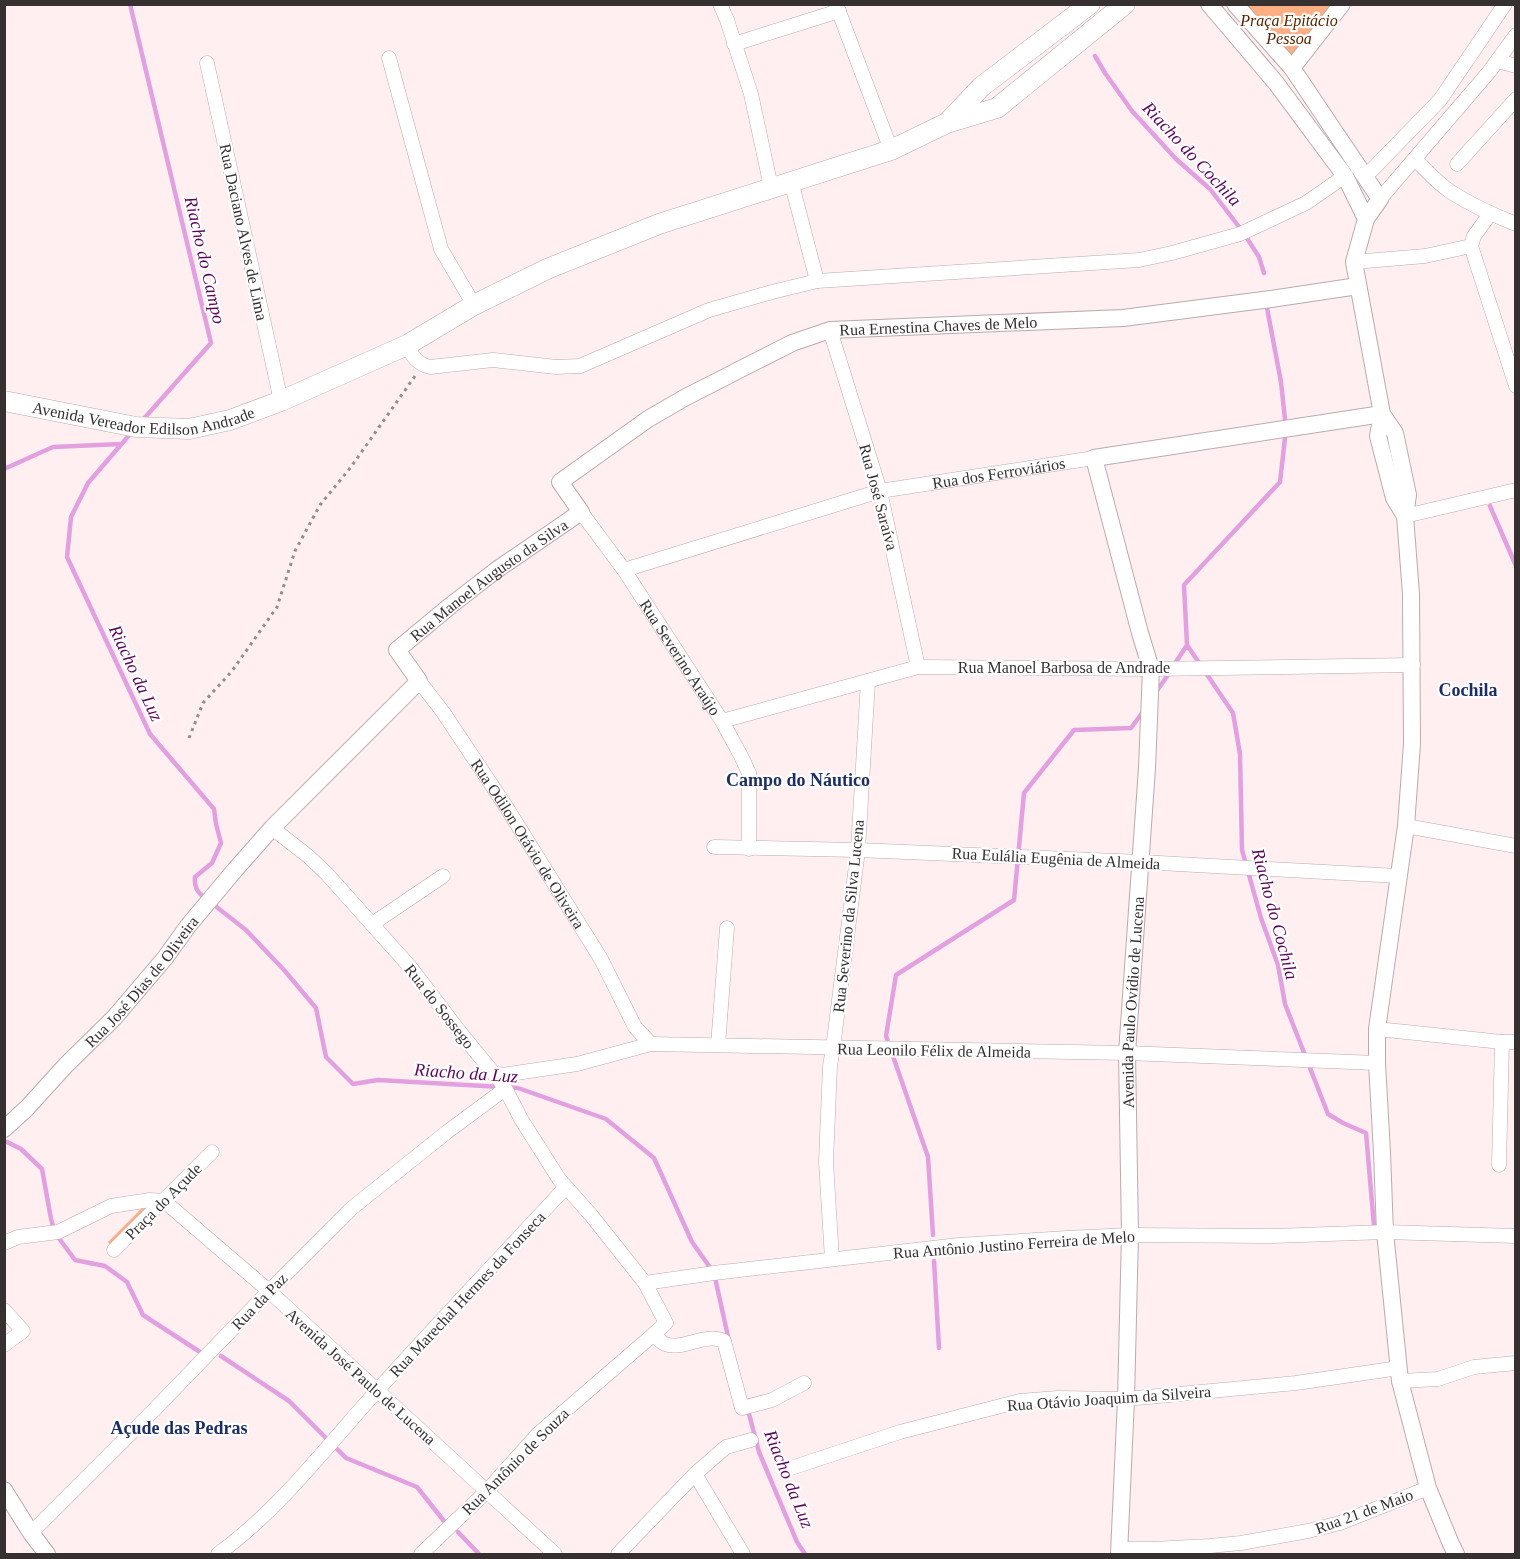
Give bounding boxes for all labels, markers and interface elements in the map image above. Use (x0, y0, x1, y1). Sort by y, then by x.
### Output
park label: Praça Epitácio Pessoa (1239, 12, 1338, 47)
water label: Riacho do Cochila (1138, 97, 1245, 210)
street label: Rua Daciano Alves de Lima (216, 142, 271, 322)
water label: Riacho do Campo (180, 193, 229, 326)
street label: Rua Ernestina Chaves de Melo (839, 314, 1038, 339)
street label: Avenida Vereador Edilson Andrade (31, 399, 257, 438)
street label: Rua José Saraíva (856, 442, 901, 552)
street label: Rua dos Ferroviários (931, 455, 1066, 492)
street label: Rua Manoel Augusto da Silva (407, 516, 571, 645)
street label: Rua Severino Araújo (636, 596, 724, 718)
water label: Riacho da Luz (105, 621, 167, 724)
street label: Rua Manoel Barbosa de Andrade (958, 659, 1170, 676)
district label: Cochila (1438, 680, 1498, 700)
street label: Rua Odilon Otávio de Oliveira (468, 756, 588, 932)
district label: Campo do Náutico (726, 770, 870, 790)
street label: Rua Severino da Silva Lucena (830, 819, 867, 1013)
street label: Rua Eulália Eugênia de Almeida (951, 845, 1161, 873)
water label: Riacho do Cochila (1248, 845, 1302, 982)
street label: Avenida Paulo Ovídio de Lucena (1119, 896, 1147, 1108)
street label: Rua José Dias de Oliveira (82, 913, 202, 1051)
street label: Rua do Sossego (401, 961, 478, 1052)
street label: Rua Leonilo Félix de Almeida (837, 1040, 1031, 1061)
water label: Riacho da Luz (412, 1059, 519, 1087)
street label: Praça do Açude (122, 1160, 206, 1244)
street label: Rua Marechal Hermes da Fonseca (386, 1208, 548, 1380)
street label: Rua Antônio Justino Ferreira de Melo (893, 1228, 1135, 1261)
street label: Rua da Paz (228, 1270, 290, 1333)
street label: Avenida José Paulo de Lucena (282, 1305, 439, 1448)
street label: Rua Otávio Joaquim da Silveira (1006, 1383, 1212, 1415)
street label: Rua Antônio de Souza (459, 1405, 572, 1518)
district label: Açude das Pedras (110, 1418, 248, 1438)
water label: Riacho da Luz (760, 1426, 818, 1531)
street label: Rua 21 de Maio (1313, 1486, 1415, 1537)

